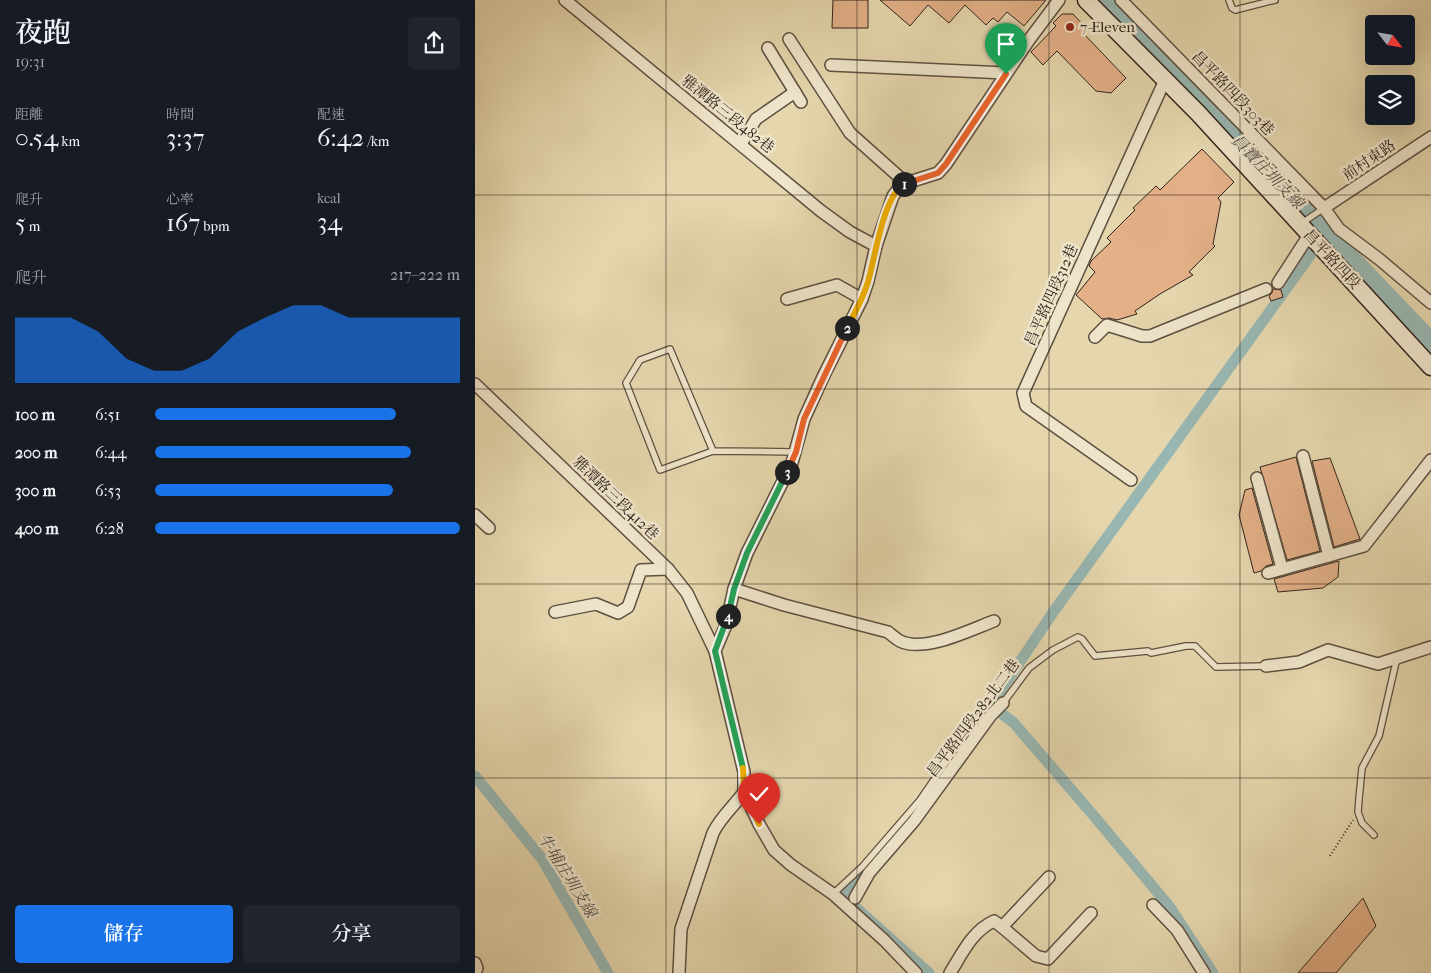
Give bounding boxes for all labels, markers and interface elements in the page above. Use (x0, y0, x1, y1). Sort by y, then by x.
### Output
north arrow (1365, 15, 1415, 65)
map controls (1365, 15, 1415, 125)
text: 夜跑 (15, 16, 71, 49)
button: share (408, 17, 460, 69)
place label: 7-Eleven (1080, 18, 1135, 36)
marker: 7-Eleven (1064, 21, 1076, 33)
pin (985, 23, 1027, 74)
icon: arrive (992, 30, 1020, 58)
street label: 昌平路四段303巷 (1188, 47, 1278, 139)
text: 19:31 (15, 52, 45, 71)
street label: 雅潭路三段482巷 (678, 71, 778, 157)
button: layers (1365, 75, 1415, 125)
text: 距離 (15, 106, 43, 123)
text: 時間 (166, 106, 194, 123)
text: 配速 (317, 106, 345, 123)
text: 0.54 (15, 123, 58, 152)
text: 3:37 (166, 123, 205, 152)
text: 6:42 (317, 123, 364, 152)
water label: 員寶庄圳支線 (1227, 130, 1309, 214)
text: km (58, 133, 80, 150)
text: /km (364, 133, 389, 150)
street label: 前村東路 (1339, 136, 1399, 184)
pin: 1 (891, 172, 917, 196)
text: 1 (902, 176, 907, 193)
text: kcal (317, 190, 341, 207)
text: 爬升 (15, 191, 43, 208)
text: 心率 (166, 191, 194, 208)
text: 34 (317, 207, 342, 236)
text: 5 (15, 208, 26, 237)
text: 167 (166, 208, 200, 237)
text: m (26, 218, 40, 235)
text: bpm (200, 218, 230, 235)
street label: 昌平路四段 (1300, 225, 1364, 293)
street label: 昌平路四段312巷 (1021, 241, 1081, 349)
text: 217–222 m (390, 265, 460, 284)
text: 爬升 (15, 268, 47, 287)
pin: 2 (835, 316, 859, 340)
text: 2 (844, 320, 851, 337)
text: 100 m (15, 405, 55, 424)
text: 6:51 (95, 405, 120, 424)
text: 200 m (15, 443, 58, 462)
text: 6:44 (95, 443, 127, 462)
street label: 雅潭路三段412巷 (569, 453, 663, 543)
pin: 3 (775, 460, 799, 484)
text: 3 (785, 464, 790, 481)
text: 300 m (15, 481, 56, 500)
text: 6:53 (95, 481, 121, 500)
text: 400 m (15, 519, 59, 538)
text: 6:28 (95, 519, 124, 538)
pin: 4 (715, 604, 741, 628)
text: 4 (724, 608, 733, 625)
street label: 昌平路四段282北二巷 (923, 655, 1023, 781)
pin (738, 773, 780, 824)
icon: check (745, 780, 773, 808)
water label: 牛埔庄圳支線 (534, 830, 602, 923)
button: 儲存 (15, 905, 233, 963)
button: 分享 (243, 905, 460, 963)

